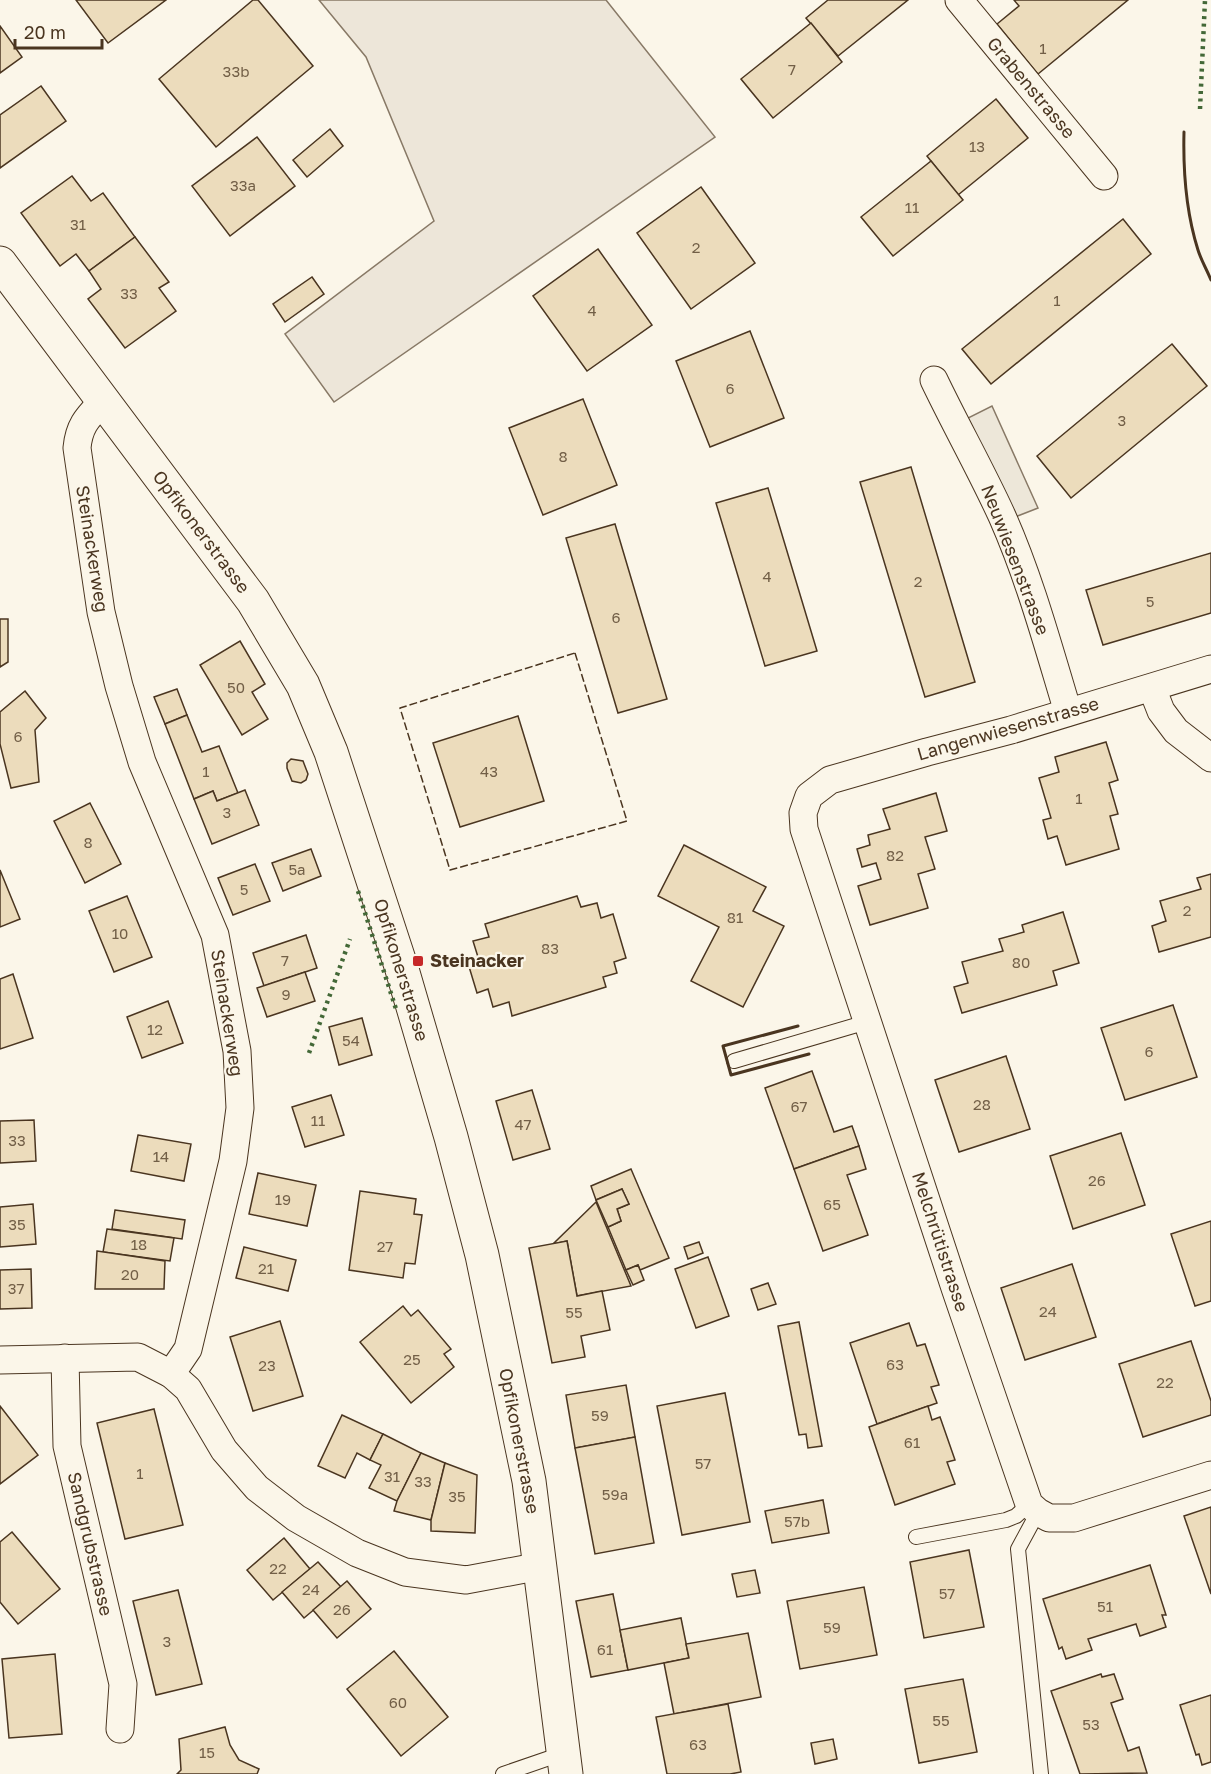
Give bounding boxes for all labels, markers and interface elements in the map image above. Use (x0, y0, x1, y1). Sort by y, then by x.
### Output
scale bar (15, 12, 102, 50)
text: 20 m (24, 21, 66, 43)
street label: Grabenstrasse (983, 32, 1081, 143)
house number: 1 (1039, 39, 1047, 57)
house number: 7 (788, 60, 796, 78)
house number: 33b (223, 62, 249, 80)
house number: 13 (969, 137, 985, 155)
house number: 33a (230, 176, 256, 194)
house number: 11 (905, 198, 919, 216)
house number: 31 (70, 215, 86, 233)
house number: 2 (692, 238, 700, 256)
house number: 33 (120, 284, 138, 302)
house number: 1 (1053, 291, 1061, 309)
house number: 4 (587, 301, 597, 319)
house number: 6 (725, 379, 735, 397)
house number: 3 (1118, 411, 1126, 429)
house number: 8 (558, 447, 568, 465)
street label: Opfikonerstrasse (148, 466, 255, 597)
street label: Neuwiesenstrasse (977, 481, 1055, 638)
street label: Steinackerweg (72, 484, 114, 614)
house number: 4 (762, 567, 772, 585)
house number: 2 (914, 572, 922, 590)
house number: 5 (1146, 592, 1154, 610)
house number: 6 (611, 608, 621, 626)
house number: 50 (227, 678, 245, 696)
street label: Langenwiesenstrasse (914, 692, 1101, 765)
house number: 6 (13, 727, 23, 745)
house number: 1 (202, 762, 210, 780)
house number: 43 (480, 762, 498, 780)
house number: 1 (1075, 789, 1083, 807)
house number: 3 (223, 803, 231, 821)
house number: 8 (83, 833, 93, 851)
house number: 82 (886, 846, 904, 864)
house number: 5a (288, 860, 306, 878)
house number: 5 (240, 880, 248, 898)
street label: Opfikonerstrasse (370, 896, 434, 1044)
house number: 2 (1183, 901, 1191, 919)
house number: 81 (727, 908, 743, 926)
house number: 10 (112, 924, 128, 942)
house number: 83 (541, 939, 559, 957)
street label: Steinackerweg (207, 948, 249, 1078)
place label: Steinacker (430, 949, 524, 971)
house number: 7 (281, 951, 289, 969)
house number: 80 (1012, 953, 1030, 971)
marker: Steinacker (411, 954, 425, 968)
house number: 9 (281, 985, 291, 1003)
house number: 12 (147, 1020, 163, 1038)
house number: 54 (342, 1031, 360, 1049)
house number: 6 (1144, 1042, 1154, 1060)
house number: 28 (973, 1095, 991, 1113)
house number: 67 (790, 1097, 808, 1115)
house number: 11 (311, 1111, 325, 1129)
house number: 47 (514, 1115, 532, 1133)
house number: 33 (8, 1131, 26, 1149)
house number: 14 (153, 1147, 169, 1165)
street label: Melchrütistrasse (908, 1169, 974, 1314)
house number: 26 (1088, 1171, 1106, 1189)
house number: 19 (275, 1190, 291, 1208)
house number: 65 (823, 1195, 841, 1213)
house number: 35 (8, 1215, 26, 1233)
house number: 18 (131, 1235, 147, 1253)
house number: 27 (377, 1237, 393, 1255)
house number: 21 (258, 1259, 274, 1277)
house number: 20 (121, 1265, 139, 1283)
house number: 37 (8, 1279, 24, 1297)
house number: 24 (1039, 1302, 1057, 1320)
house number: 55 (565, 1303, 583, 1321)
house number: 25 (403, 1350, 421, 1368)
house number: 63 (886, 1355, 904, 1373)
house number: 23 (258, 1356, 276, 1374)
street label: Opfikonerstrasse (495, 1366, 545, 1516)
house number: 22 (1156, 1373, 1174, 1391)
house number: 59 (591, 1406, 609, 1424)
house number: 61 (904, 1433, 920, 1451)
house number: 57 (695, 1454, 711, 1472)
house number: 1 (136, 1464, 144, 1482)
house number: 31 (384, 1467, 400, 1485)
street label: Sandgrubstrasse (64, 1470, 118, 1618)
house number: 33 (414, 1472, 432, 1490)
house number: 59a (602, 1485, 628, 1503)
house number: 35 (448, 1487, 466, 1505)
house number: 57b (784, 1512, 810, 1530)
house number: 22 (269, 1559, 287, 1577)
house number: 24 (302, 1580, 320, 1598)
house number: 57 (939, 1584, 955, 1602)
house number: 51 (1097, 1597, 1113, 1615)
house number: 26 (333, 1600, 351, 1618)
house number: 59 (823, 1618, 841, 1636)
house number: 3 (163, 1632, 171, 1650)
house number: 61 (597, 1640, 613, 1658)
house number: 60 (389, 1693, 407, 1711)
house number: 55 (932, 1711, 950, 1729)
house number: 53 (1082, 1715, 1100, 1733)
house number: 63 (689, 1735, 707, 1753)
house number: 15 (199, 1743, 215, 1761)

